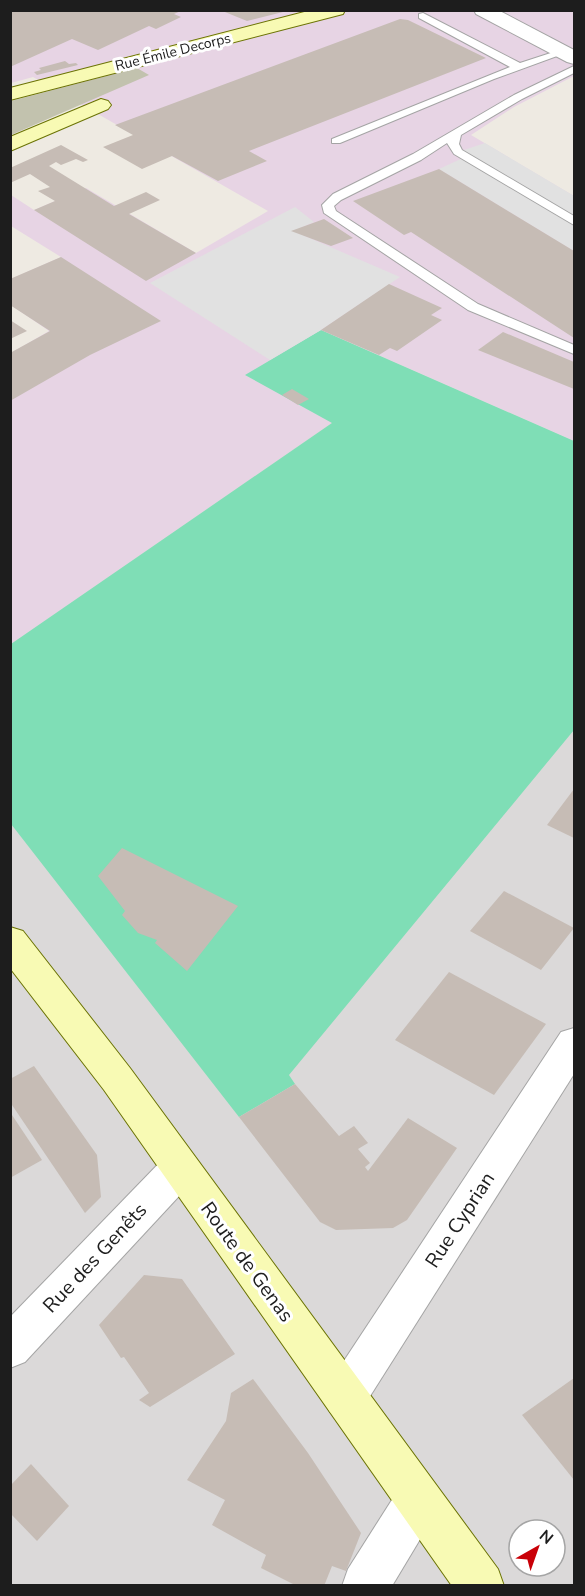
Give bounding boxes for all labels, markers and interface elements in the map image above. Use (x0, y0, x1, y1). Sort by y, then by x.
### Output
street label: Rue Émile Decorps (113, 28, 233, 76)
street label: Rue Cyprian (419, 1167, 501, 1273)
street label: Route de Genas (194, 1196, 300, 1328)
street label: Rue des Genêts (37, 1197, 153, 1319)
north arrow (507, 1518, 567, 1578)
text: N (534, 1525, 558, 1550)

